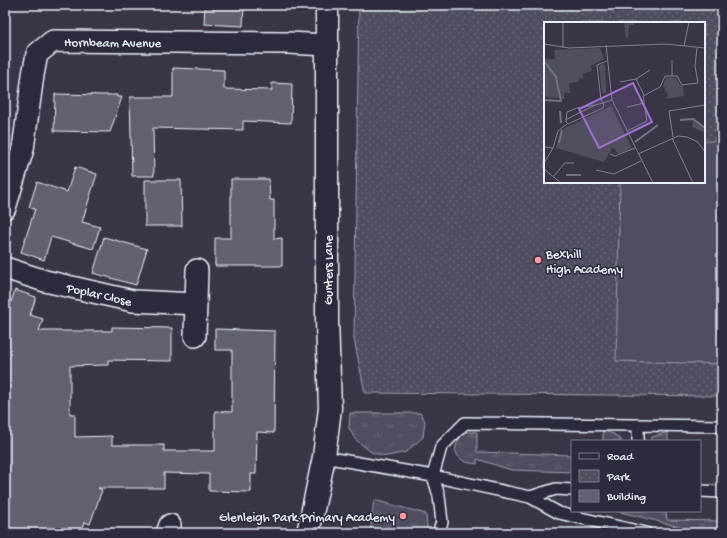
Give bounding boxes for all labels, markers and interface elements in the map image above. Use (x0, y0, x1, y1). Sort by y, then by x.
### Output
inset map (544, 22, 705, 183)
street label: Hornbeam Avenue (64, 36, 162, 52)
street label: Gunters Lane (322, 235, 337, 305)
place label: Bexhill High Academy (545, 248, 624, 278)
marker: Bexhill High Academy (533, 255, 543, 265)
street label: Poplar Close (64, 281, 133, 311)
legend (571, 440, 701, 512)
text: Road (607, 451, 634, 465)
text: Park (606, 471, 632, 485)
text: Building (606, 491, 646, 505)
place label: Glenleigh Park Primary Academy (219, 511, 396, 526)
marker: Glenleigh Park Primary Academy (398, 511, 408, 521)

